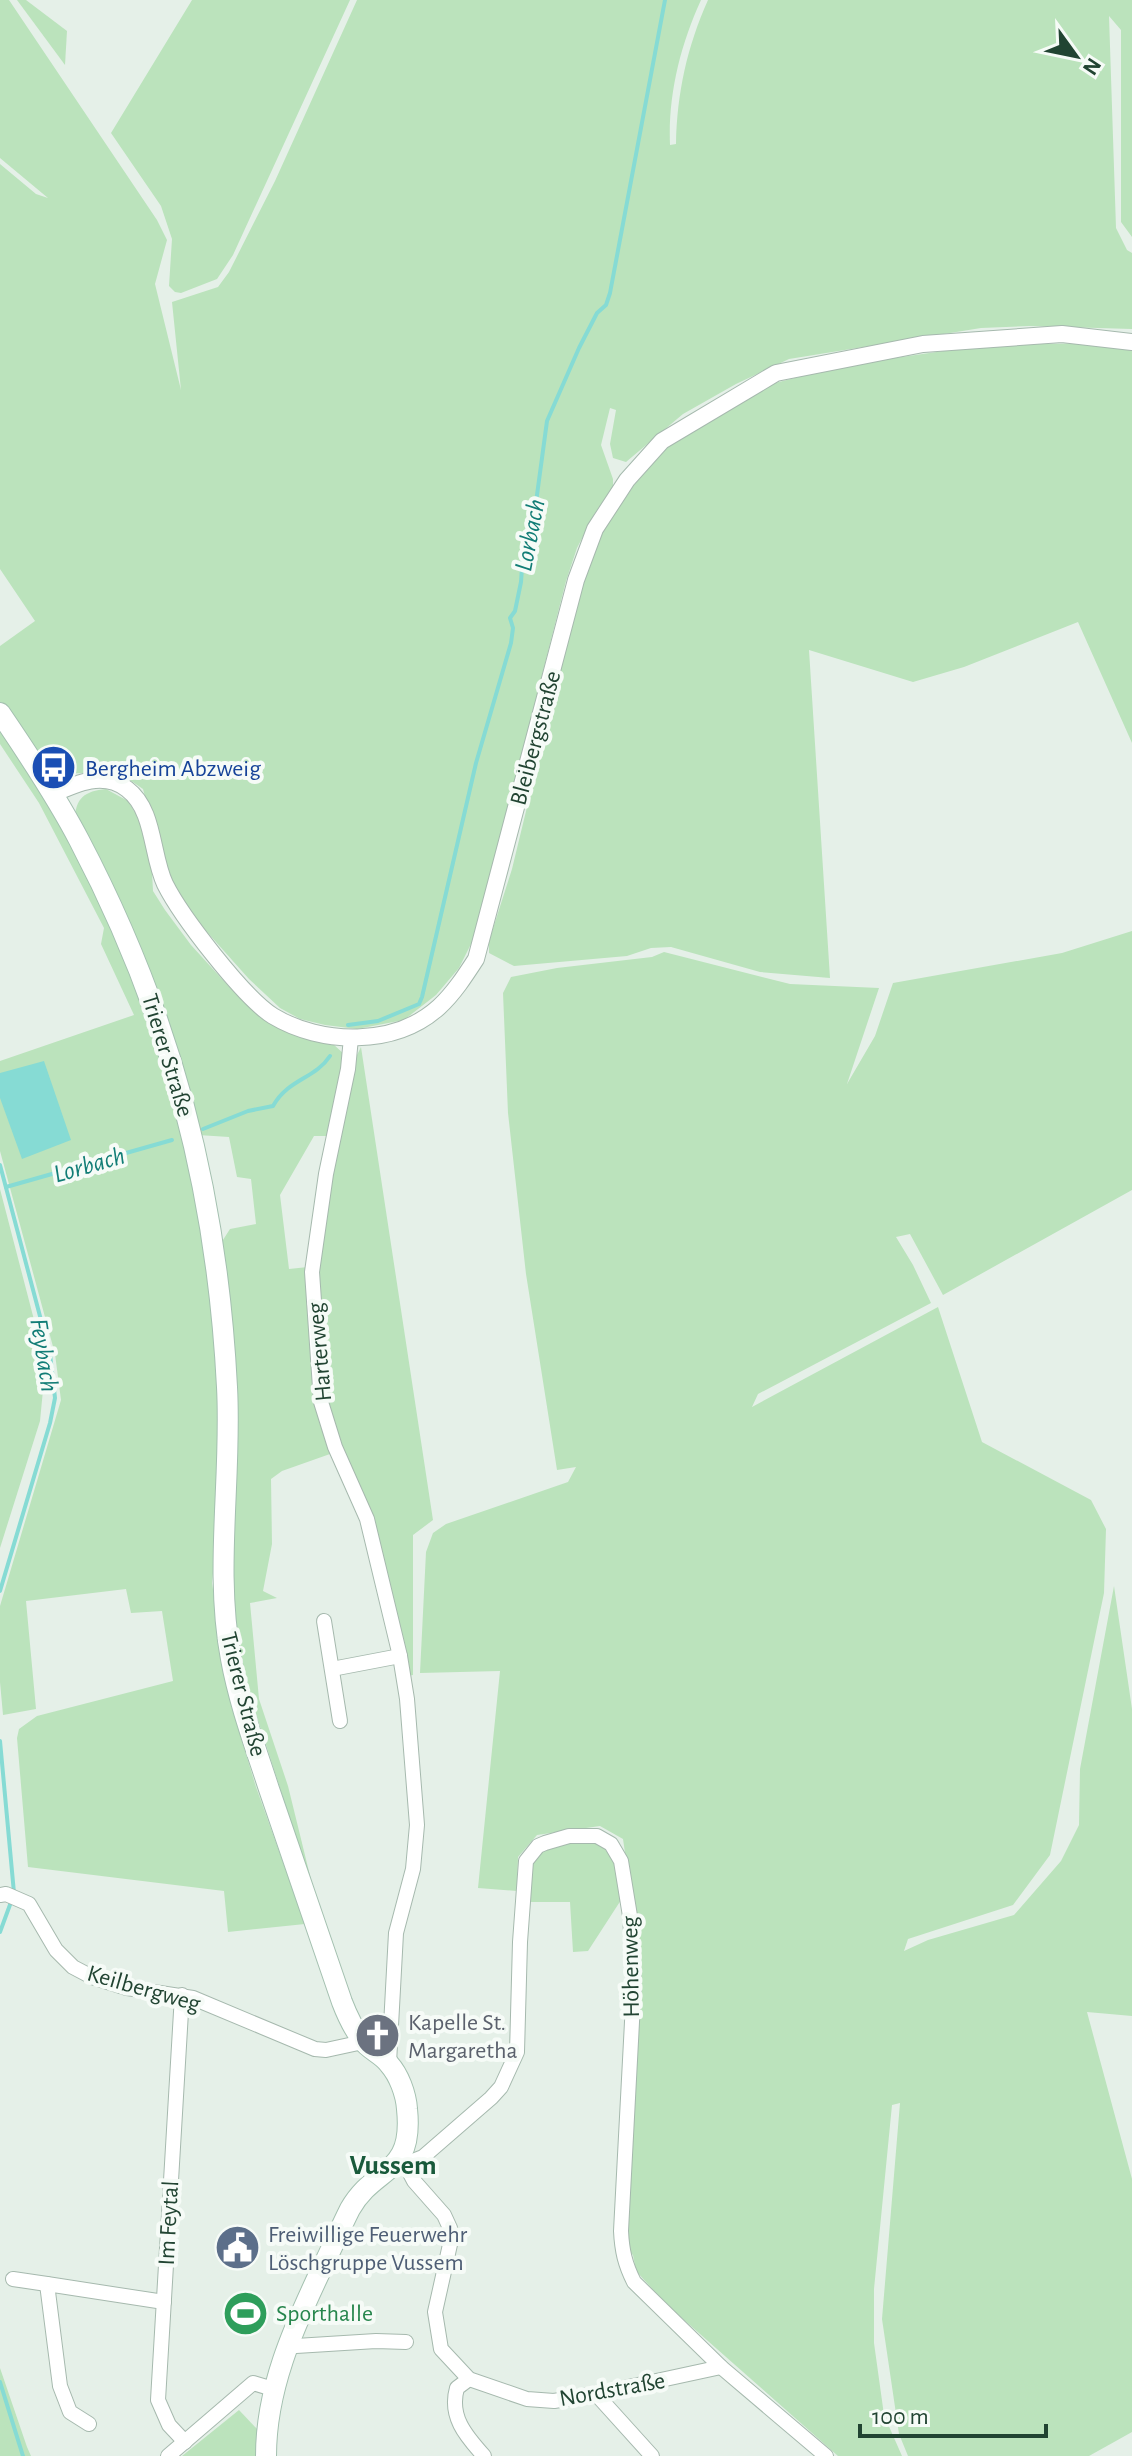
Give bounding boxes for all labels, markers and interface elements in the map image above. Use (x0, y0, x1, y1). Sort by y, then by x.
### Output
north arrow (1036, 16, 1116, 96)
text: N (1079, 54, 1105, 79)
water label: Lorbach (510, 497, 550, 574)
street label: Bleibergstraße (507, 668, 565, 808)
bus stop icon: Bergheim Abzweig (30, 744, 78, 792)
place label: Bergheim Abzweig (85, 757, 261, 781)
street label: Trierer Straße (137, 991, 197, 1120)
water label: Lorbach (51, 1142, 128, 1188)
street label: Harterweg (304, 1301, 336, 1402)
water label: Feybach (25, 1316, 63, 1394)
street label: Trierer Straße (216, 1630, 270, 1759)
street label: Höhenweg (618, 1916, 644, 2018)
street label: Keilbergweg (84, 1961, 203, 2017)
place label: Kapelle St. Margaretha (408, 2011, 518, 2063)
church icon: Kapelle St. Margaretha (353, 2012, 401, 2060)
district label: Vussem (349, 2152, 437, 2180)
street label: Im Feytal (155, 2180, 183, 2266)
place label: Freiwillige Feuerwehr Löschgruppe Vussem (268, 2223, 468, 2275)
public building icon: Freiwillige Feuerwehr Löschgruppe Vussem (213, 2224, 261, 2272)
sports icon: Sporthalle (221, 2289, 269, 2337)
place label: Sporthalle (276, 2302, 373, 2326)
street label: Nordstraße (557, 2369, 667, 2411)
scale bar (860, 2388, 1046, 2438)
text: 100 m (872, 2405, 929, 2429)

